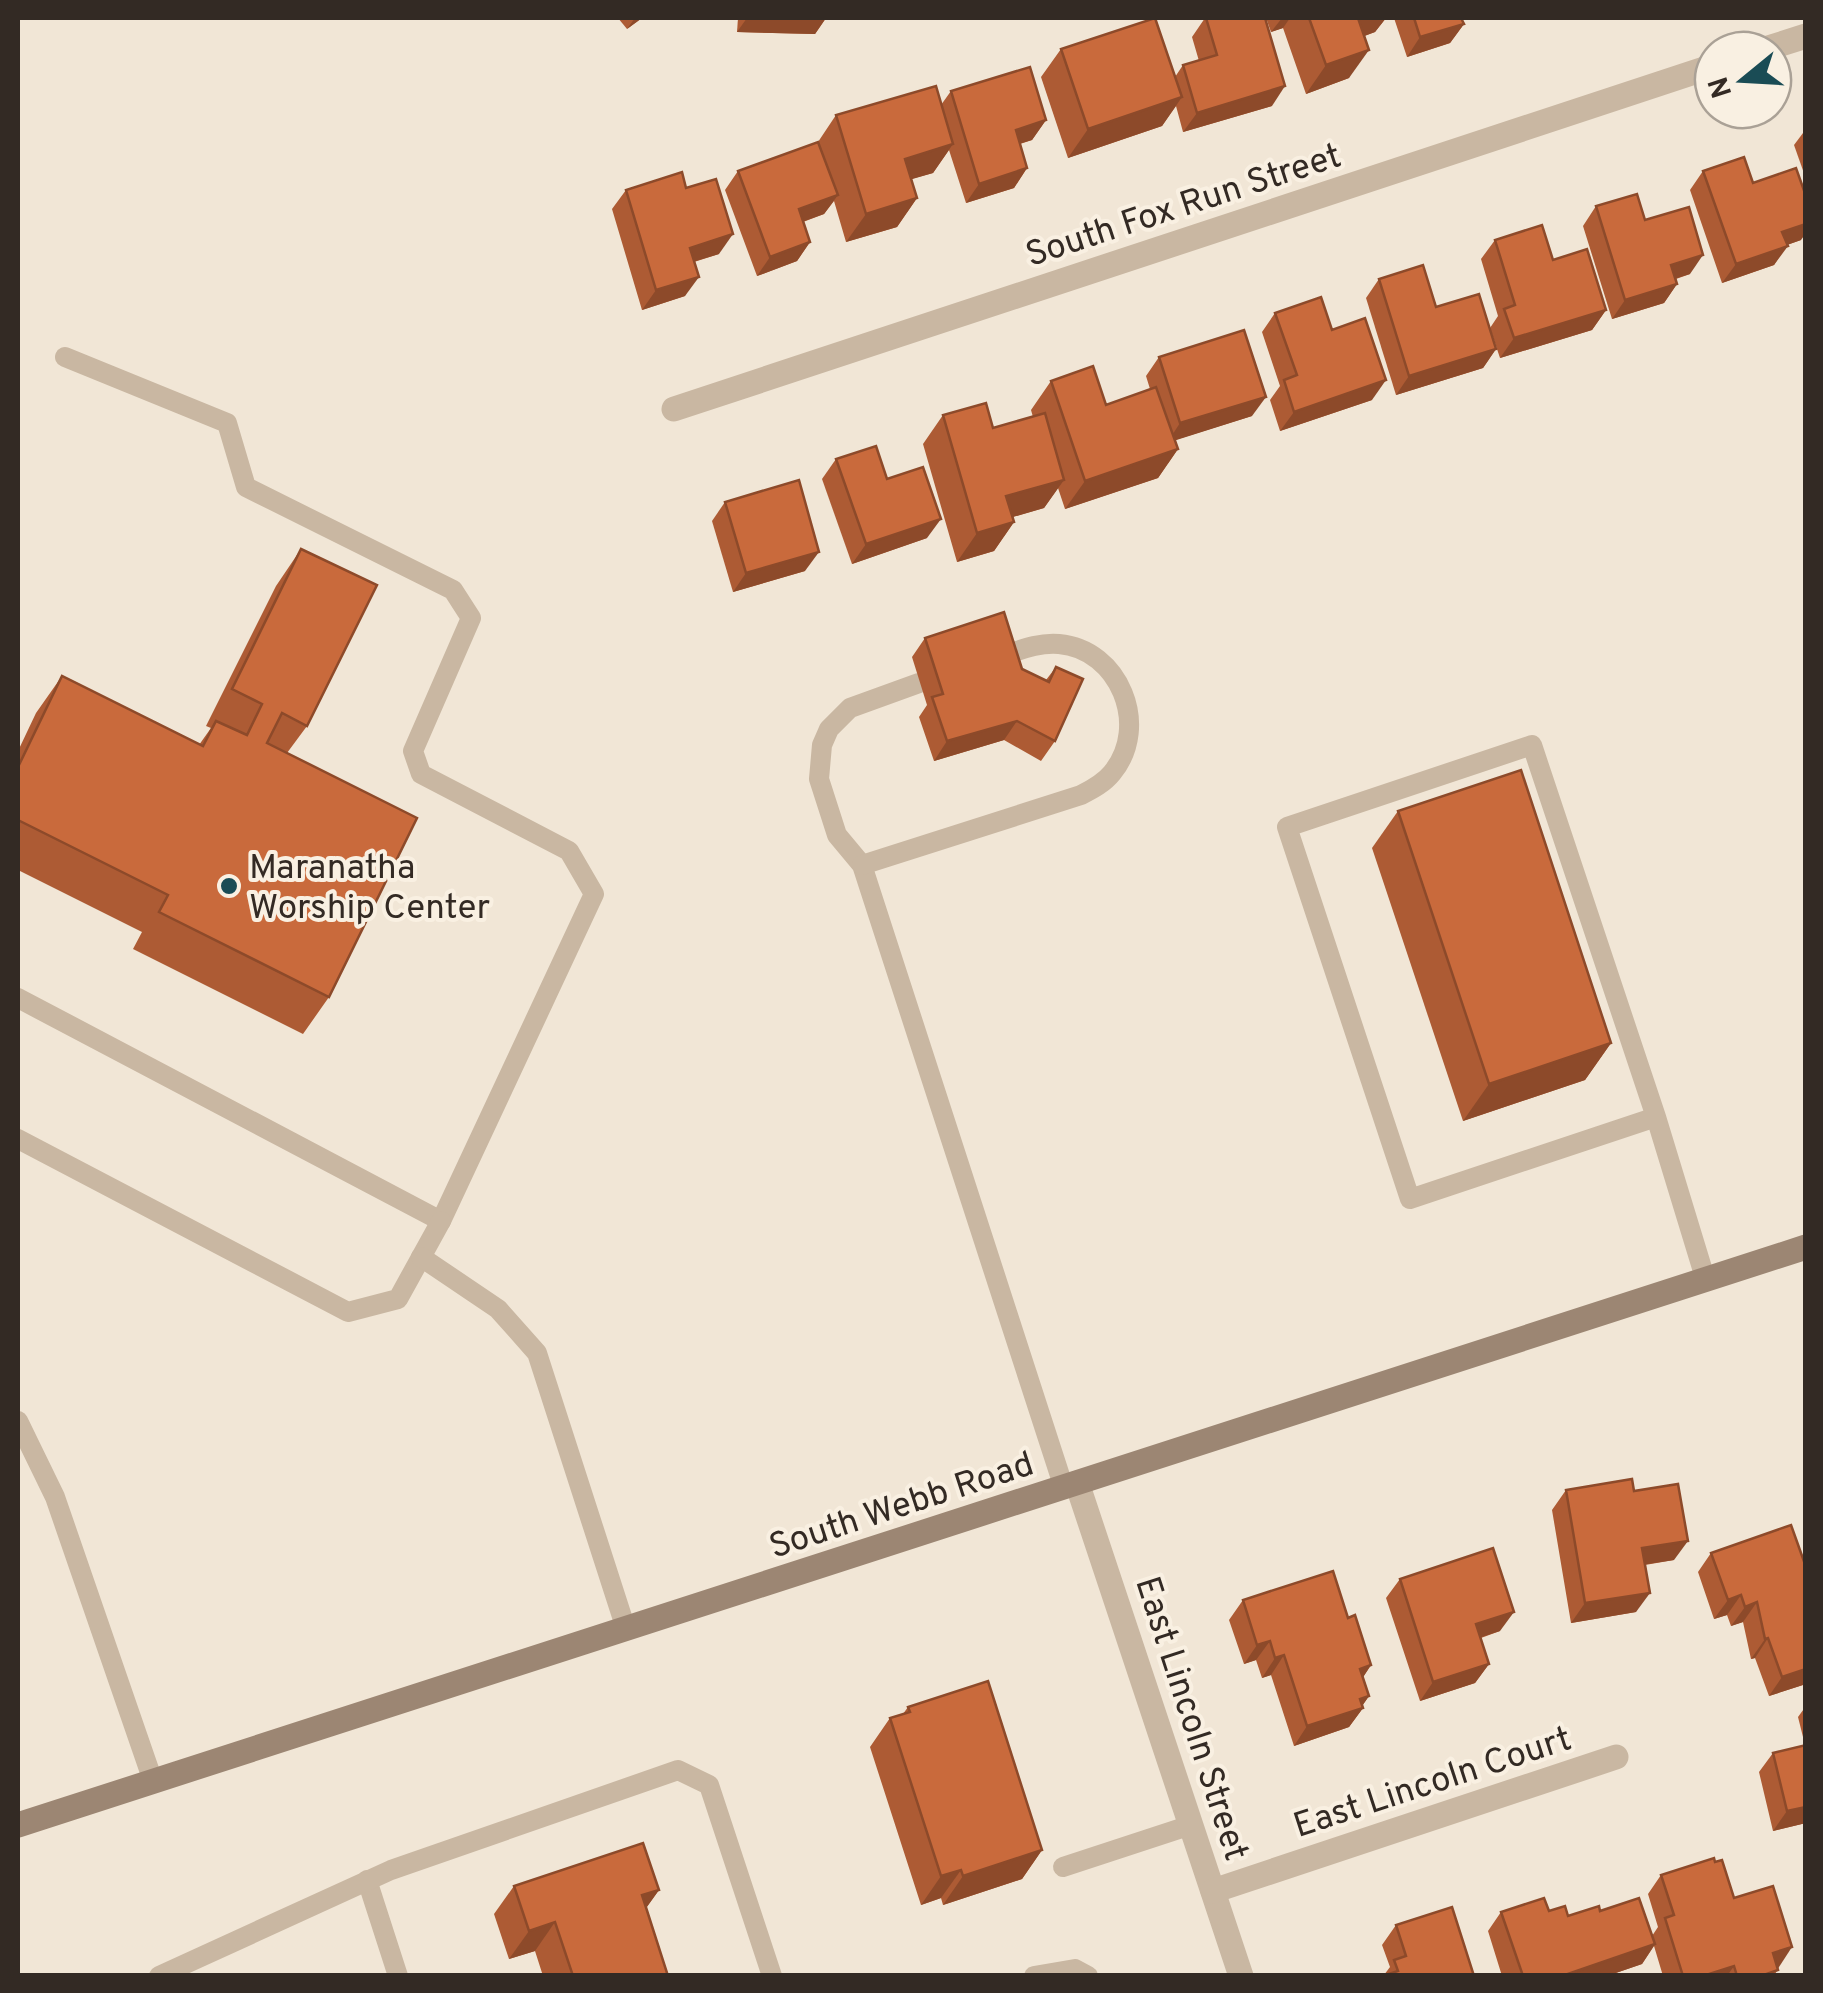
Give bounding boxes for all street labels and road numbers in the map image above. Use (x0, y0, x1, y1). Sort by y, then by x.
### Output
street label: South Fox Run Street (1021, 135, 1347, 279)
street label: South Webb Road (764, 1443, 1040, 1570)
street label: East Lincoln Street (1123, 1571, 1257, 1867)
street label: East Lincoln Court (1288, 1718, 1577, 1850)

